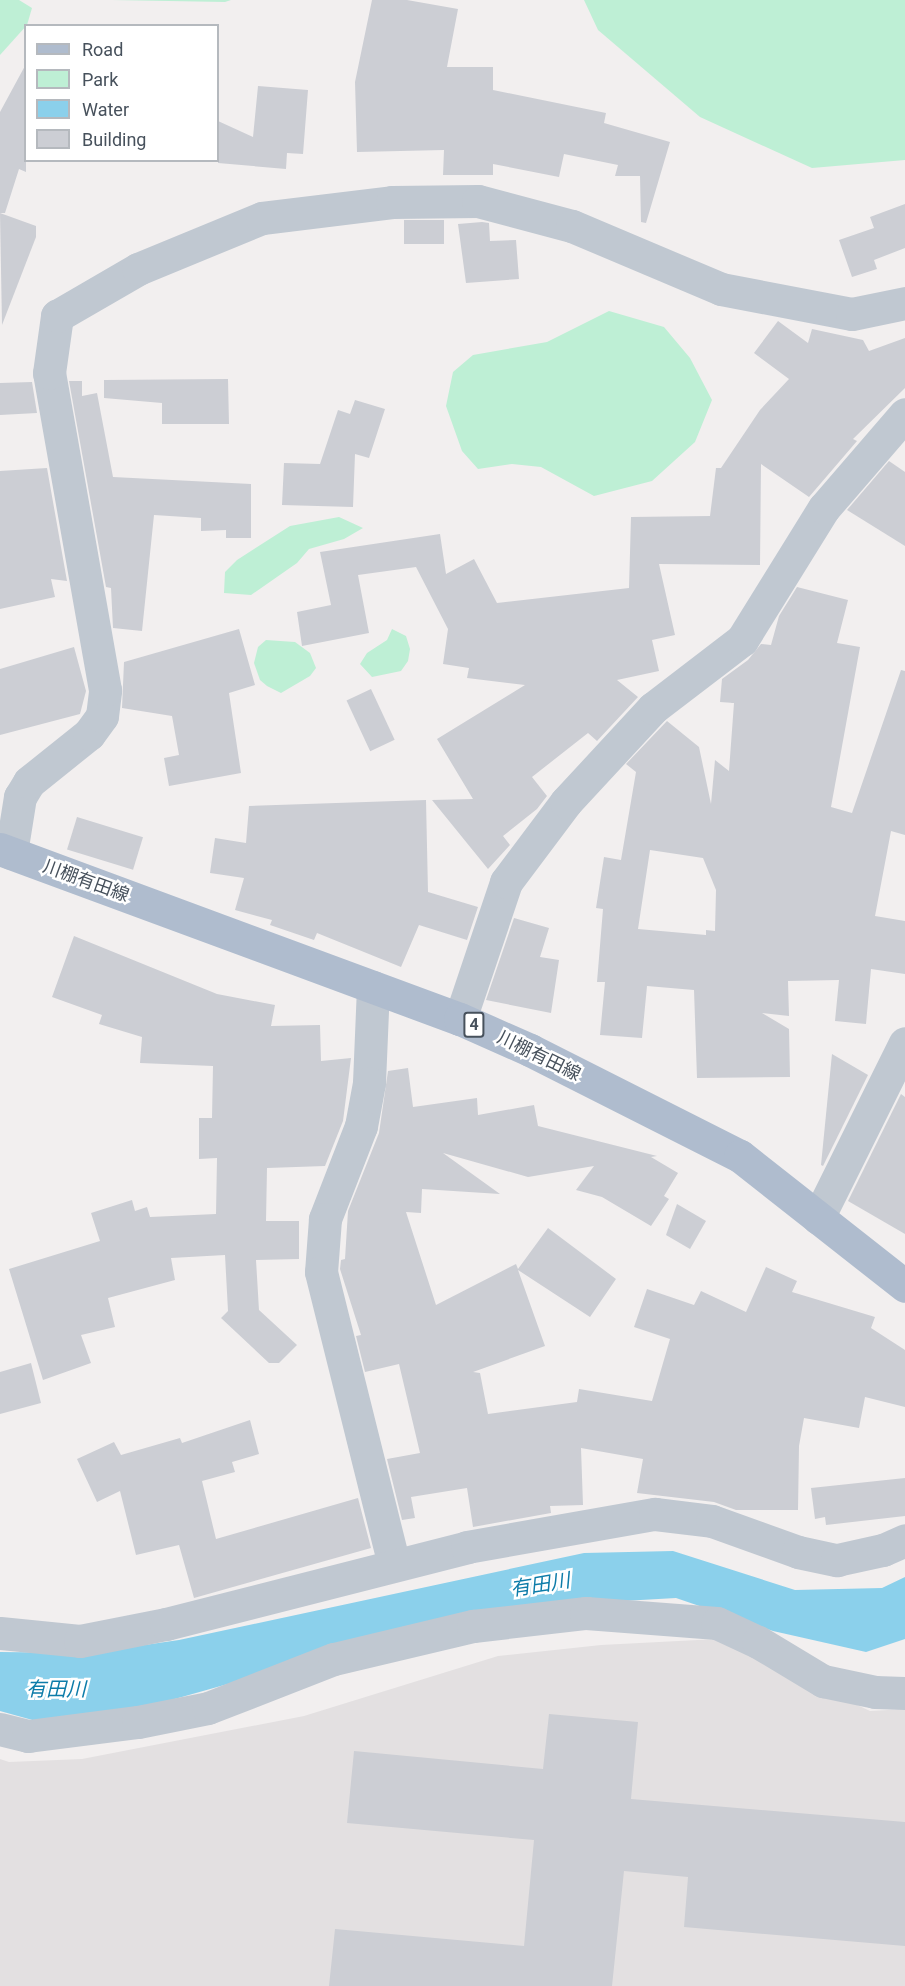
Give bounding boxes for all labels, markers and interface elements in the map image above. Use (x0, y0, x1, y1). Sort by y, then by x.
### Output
legend (24, 24, 219, 162)
text: Road (82, 39, 123, 60)
text: Park (82, 69, 118, 90)
text: Water (82, 99, 129, 120)
text: Building (82, 129, 146, 150)
street label: 川棚有田線 (40, 855, 132, 907)
road number: 4 (462, 1012, 486, 1038)
street label: 川棚有田線 (494, 1027, 584, 1085)
water label: 有田川 (508, 1568, 572, 1602)
water label: 有田川 (26, 1677, 86, 1701)

